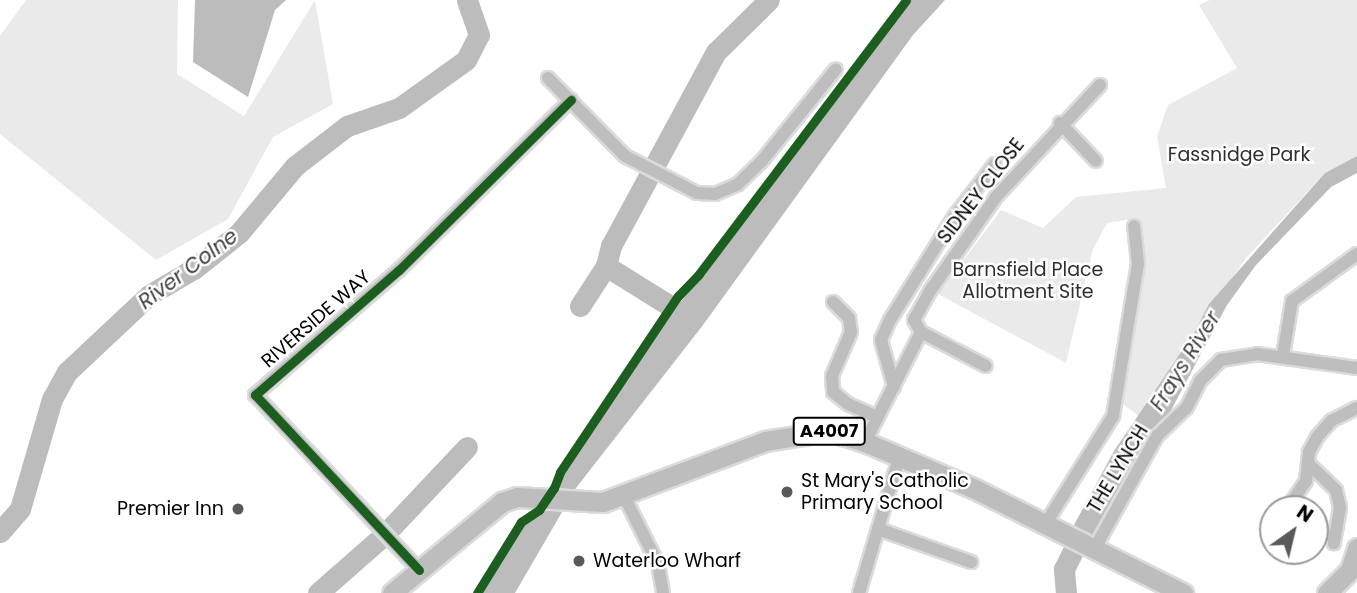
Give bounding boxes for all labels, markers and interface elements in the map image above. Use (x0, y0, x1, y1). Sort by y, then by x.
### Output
street label: SIDNEY CLOSE (933, 134, 1029, 248)
park label: Fassnidge Park (1168, 144, 1310, 166)
water label: River Colne (133, 223, 243, 315)
park label: Barnsfield Place Allotment Site (953, 259, 1103, 303)
street label: RIVERSIDE WAY (257, 265, 375, 373)
water label: Frays River (1145, 307, 1225, 415)
road number: A4007 (792, 416, 866, 446)
street label: THE LYNCH (1083, 421, 1153, 517)
place label: St Mary's Catholic Primary School (801, 470, 969, 514)
marker: St Mary's Catholic Primary School (779, 484, 795, 500)
north arrow (1259, 495, 1329, 565)
place label: Premier Inn (117, 498, 224, 520)
text: N (1291, 499, 1318, 529)
marker: Premier Inn (230, 501, 246, 517)
place label: Waterloo Wharf (593, 550, 741, 572)
marker: Waterloo Wharf (571, 553, 587, 569)

